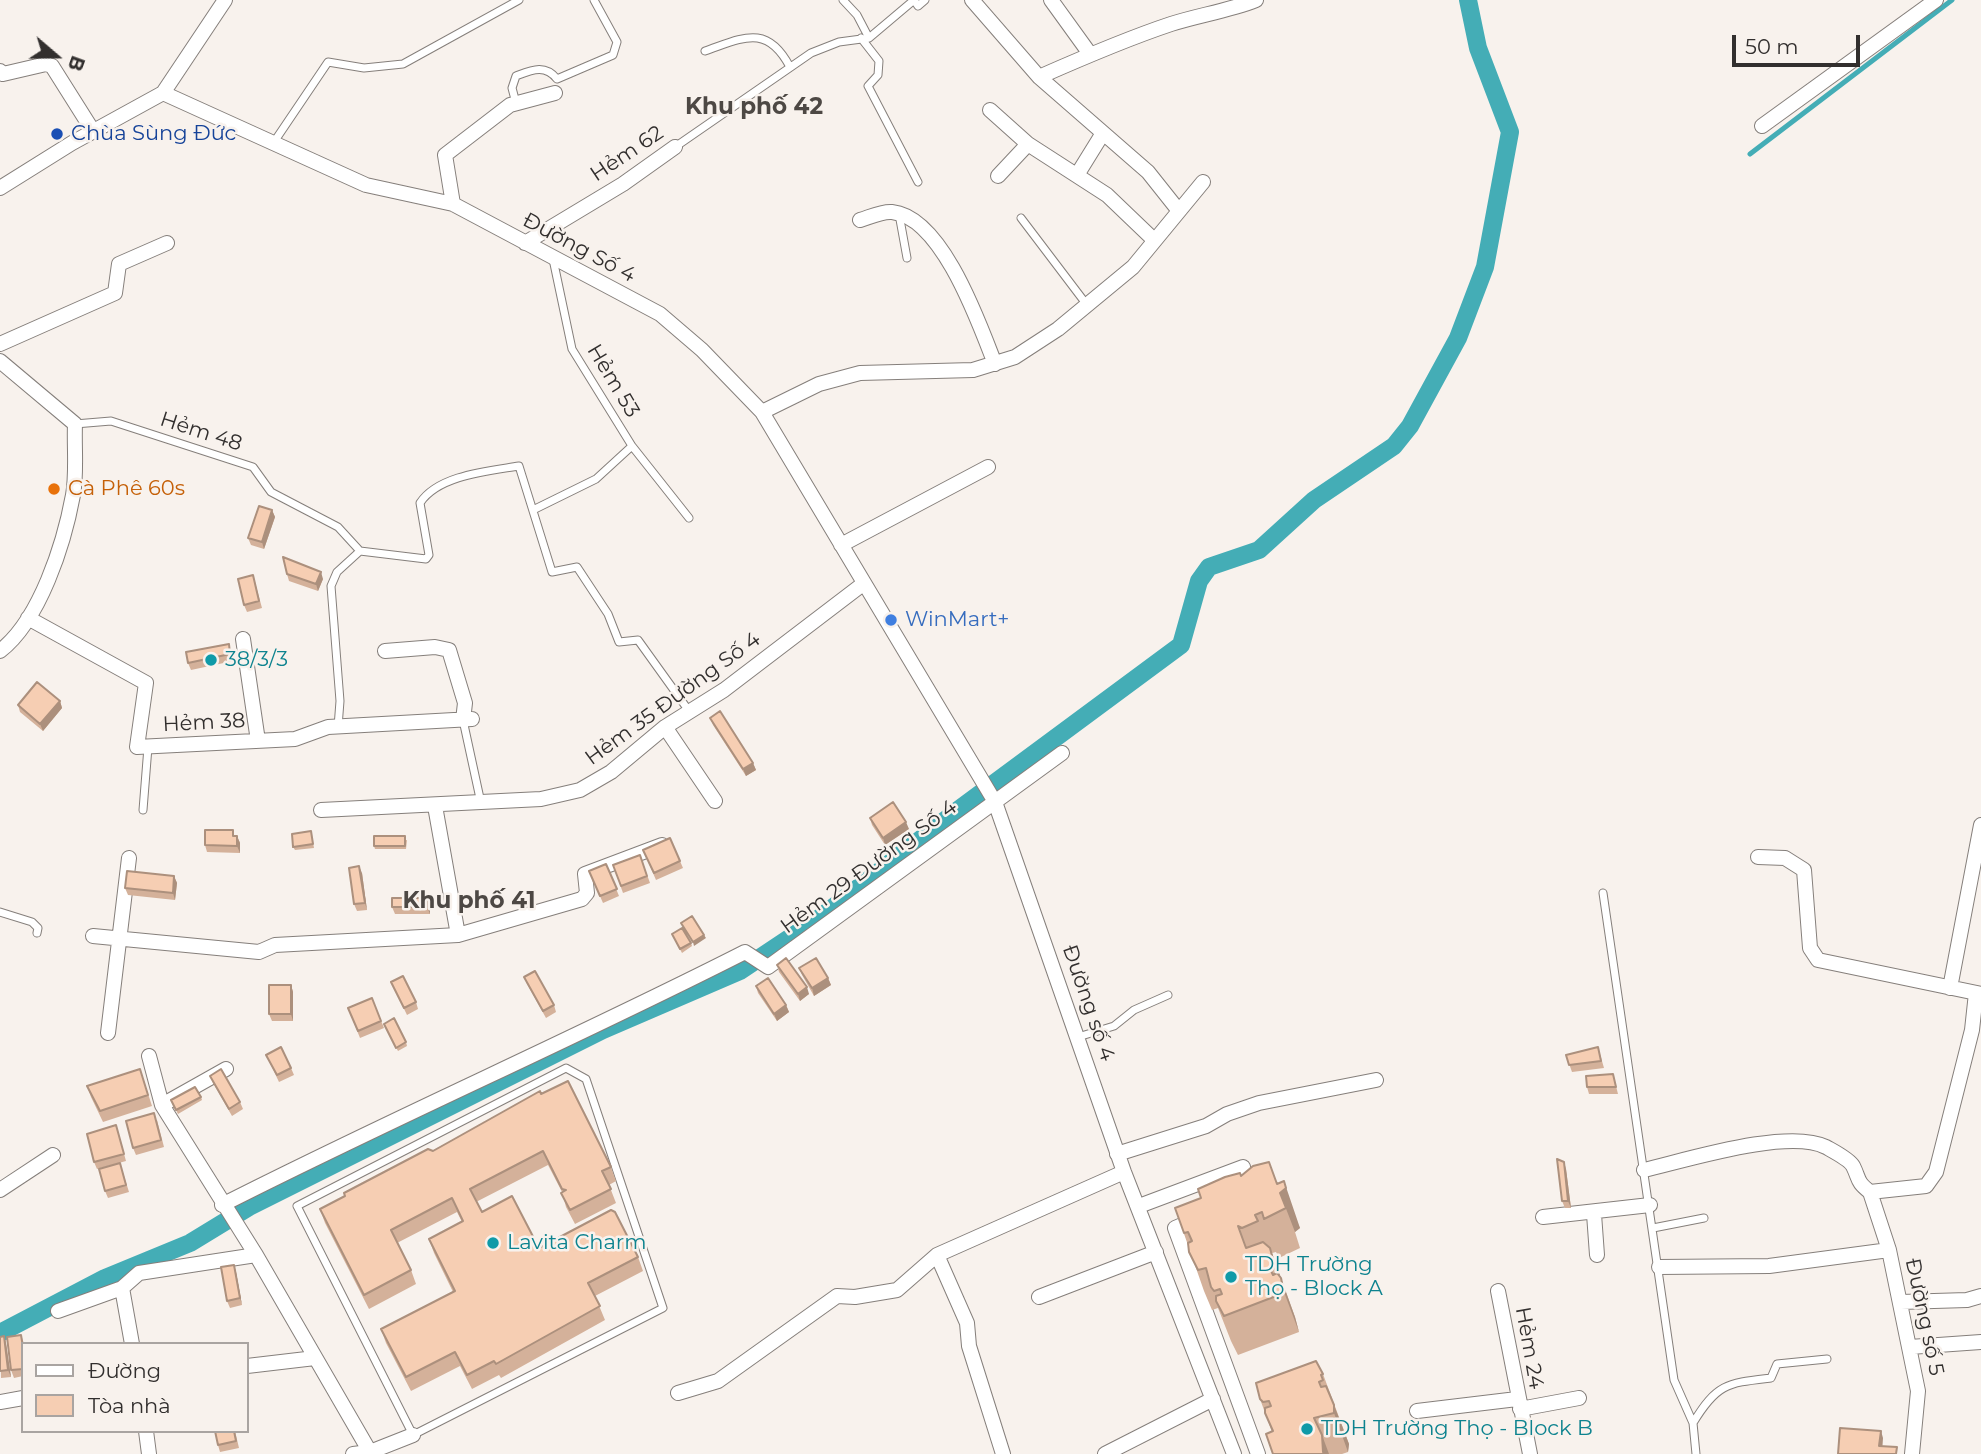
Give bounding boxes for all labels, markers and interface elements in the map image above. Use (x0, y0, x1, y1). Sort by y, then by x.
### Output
north arrow (21, 21, 91, 91)
scale bar (1736, 21, 1864, 65)
text: 50 m (1745, 34, 1799, 59)
text: B (63, 53, 90, 74)
district label: Khu phố 42 (685, 93, 823, 121)
place label: Chùa Sùng Đức (71, 121, 236, 147)
street label: Hẻm 62 (586, 121, 668, 187)
marker: Chùa Sùng Đức (49, 126, 65, 142)
street label: Đường Số 4 (518, 208, 640, 288)
street label: Hẻm 53 (581, 340, 645, 422)
street label: Hẻm 48 (157, 407, 245, 457)
place label: Cà Phê 60s (68, 476, 185, 502)
marker: Cà Phê 60s (46, 481, 62, 497)
place label: WinMart+ (905, 607, 1009, 633)
marker: WinMart+ (883, 612, 899, 628)
street label: Hẻm 35 Đường Số 4 (580, 627, 766, 771)
place label: 38/3/3 (225, 647, 288, 673)
marker: 38/3/3 (203, 652, 219, 668)
street label: Hẻm 38 (162, 708, 246, 738)
street label: Hẻm 29 Đường Số 4 (776, 795, 962, 939)
district label: Khu phố 41 (403, 887, 535, 915)
street label: Đường số 4 (1056, 942, 1120, 1064)
place label: Lavita Charm (507, 1230, 646, 1256)
marker: Lavita Charm (485, 1235, 501, 1251)
place label: TDH Trường Thọ - Block A (1245, 1252, 1383, 1302)
street label: Đường số 5 (1899, 1256, 1949, 1378)
marker: TDH Trường Thọ - Block A (1223, 1269, 1239, 1285)
street label: Hẻm 24 (1509, 1305, 1549, 1391)
legend (21, 1342, 248, 1433)
text: Đường (88, 1358, 161, 1383)
text: Tòa nhà (88, 1393, 171, 1418)
place label: TDH Trường Thọ - Block B (1321, 1416, 1593, 1442)
marker: TDH Trường Thọ - Block B (1299, 1421, 1315, 1437)

